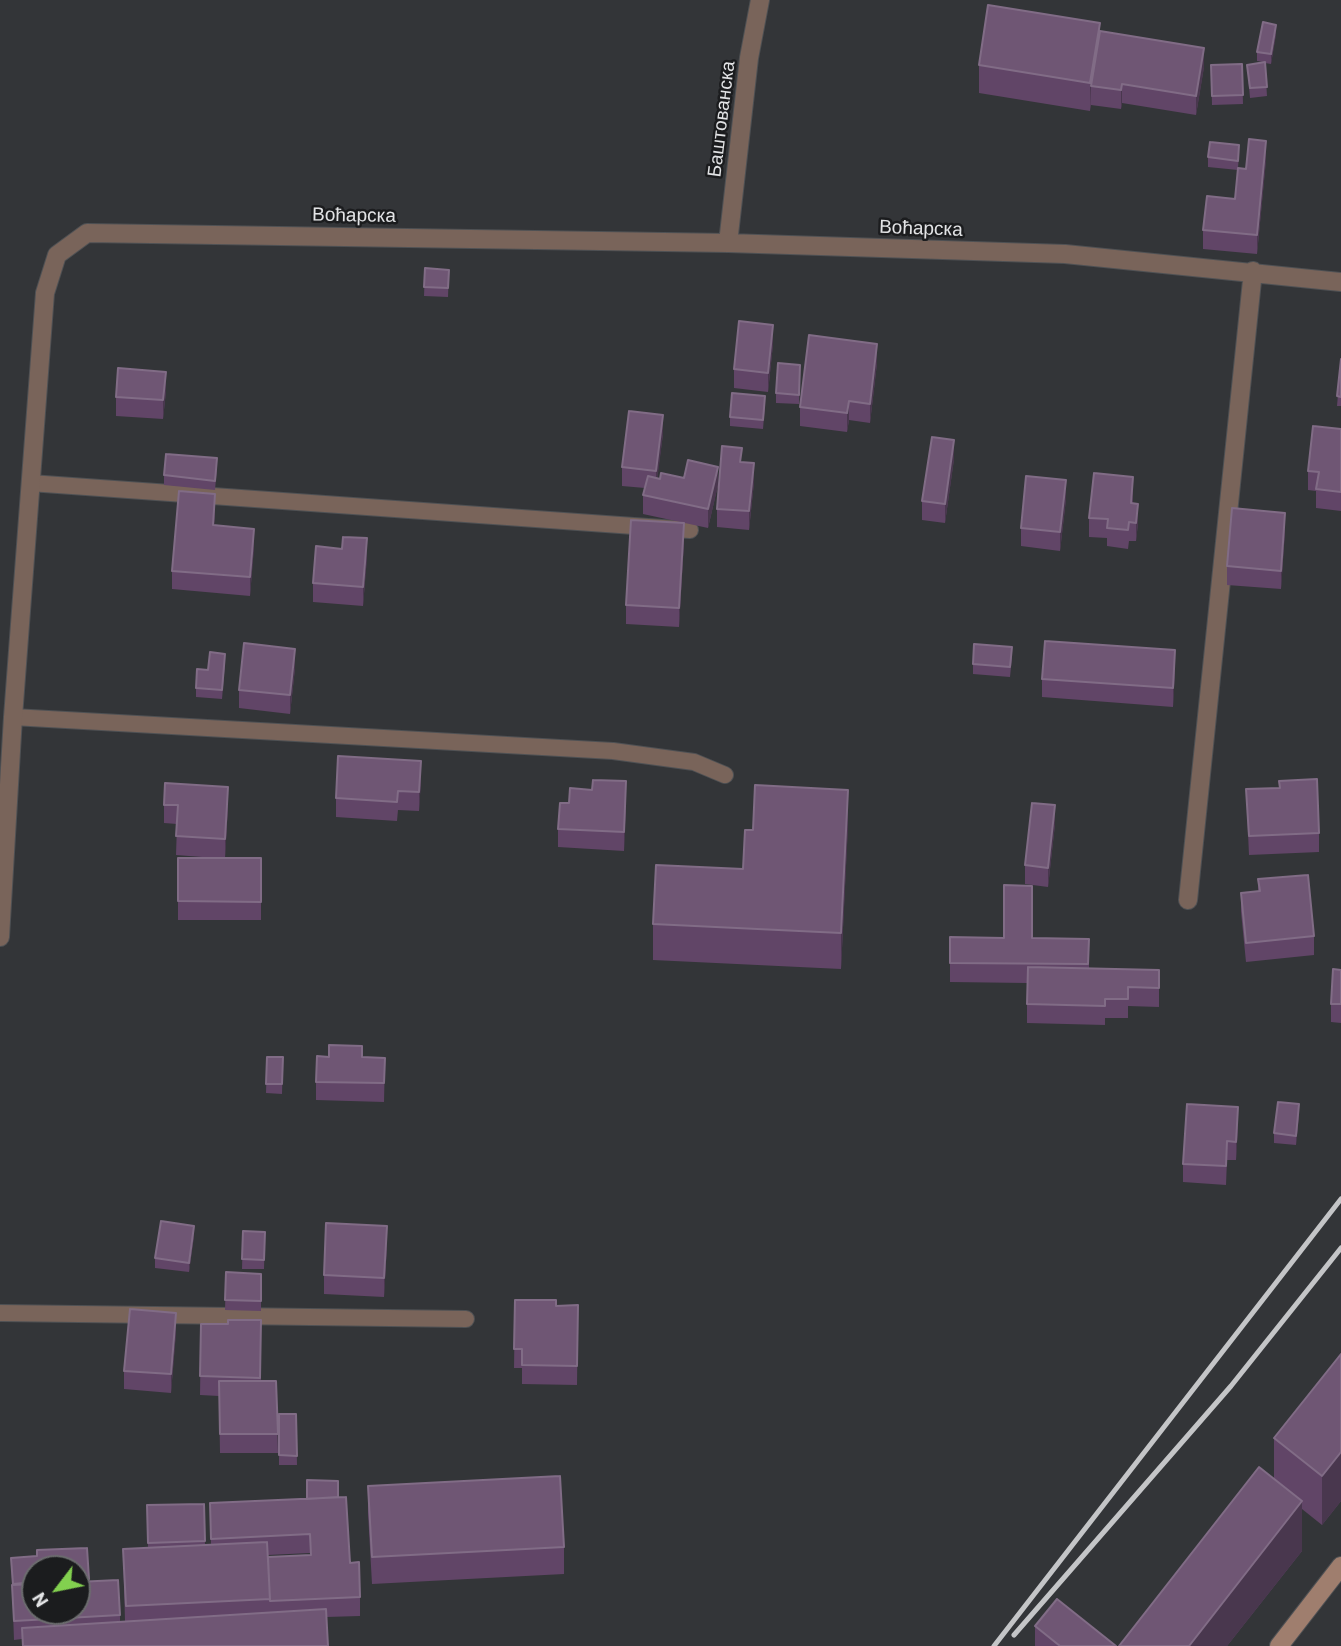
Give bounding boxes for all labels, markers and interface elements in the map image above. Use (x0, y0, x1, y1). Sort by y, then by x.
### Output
street label: Баштованска (703, 60, 739, 178)
street label: Воћарска (312, 203, 396, 227)
street label: Воћарска (879, 215, 963, 241)
north arrow (21, 1555, 91, 1625)
text: N (26, 1589, 53, 1612)

